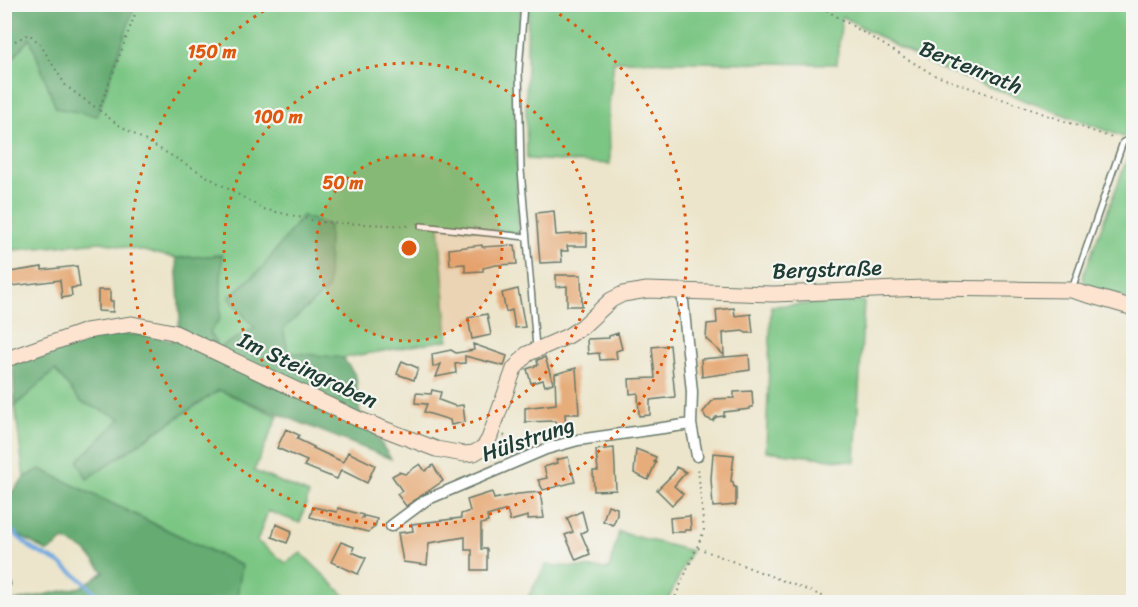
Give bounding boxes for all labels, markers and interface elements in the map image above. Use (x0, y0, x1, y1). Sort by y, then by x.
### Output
street label: Bertenrath (913, 29, 1029, 105)
text: 150 m (188, 36, 236, 68)
text: 100 m (254, 101, 303, 133)
text: 50 m (323, 167, 364, 199)
centre of rings (399, 238, 419, 258)
street label: Bergstraße (771, 248, 883, 290)
street label: Im Steingraben (231, 320, 384, 419)
street label: Hülstrung (476, 405, 580, 473)

